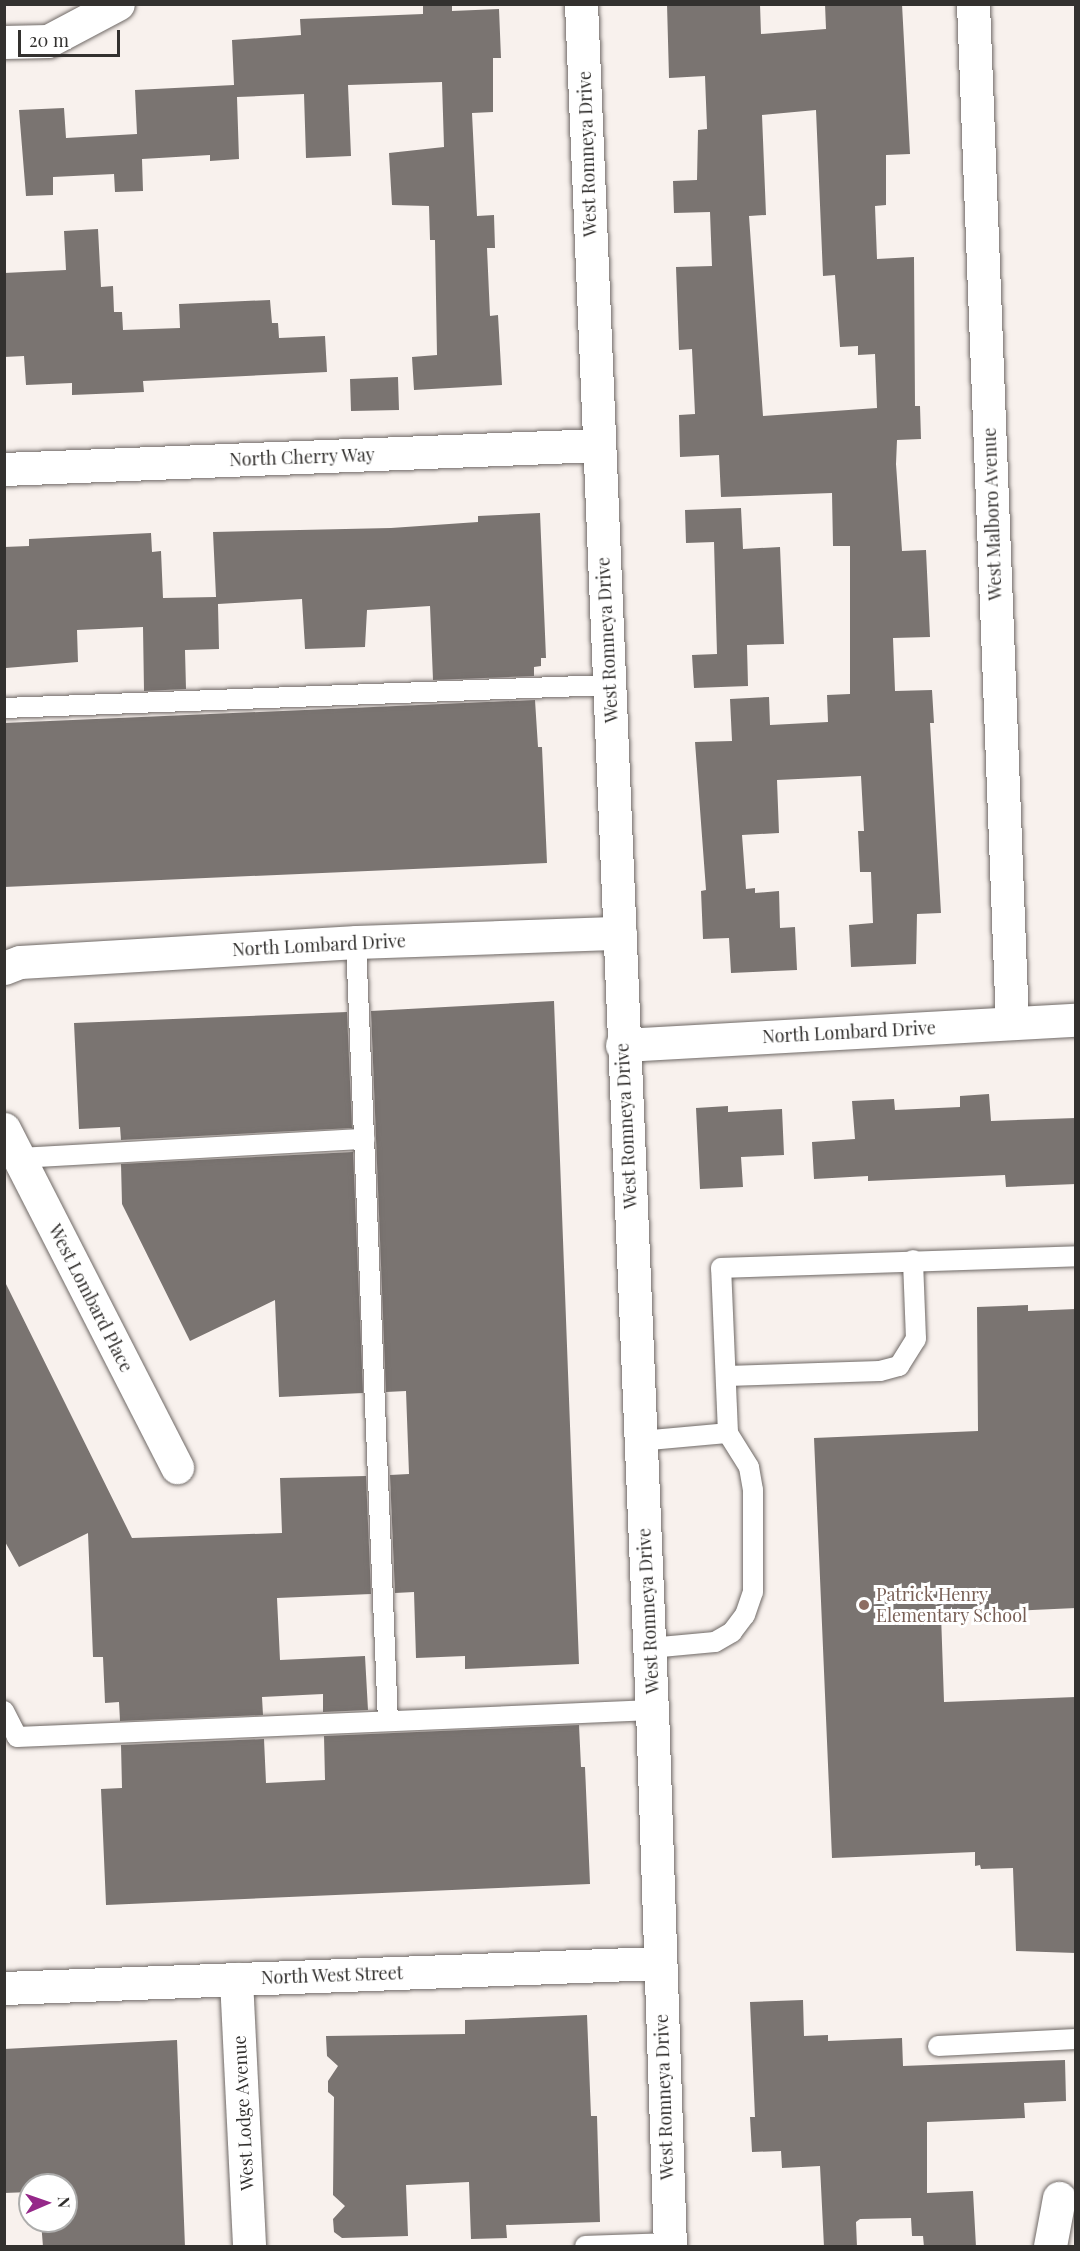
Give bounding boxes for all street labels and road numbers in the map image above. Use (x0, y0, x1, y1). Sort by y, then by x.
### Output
street label: West Romneya Drive (573, 70, 601, 238)
street label: West Malboro Avenue (978, 427, 1006, 601)
street label: North Cherry Way (228, 444, 376, 470)
street label: West Romneya Drive (592, 556, 622, 724)
street label: North Lombard Drive (232, 930, 406, 960)
street label: North Lombard Drive (762, 1017, 936, 1047)
street label: West Romneya Drive (611, 1042, 641, 1210)
street label: West Lombard Place (44, 1220, 138, 1376)
street label: West Romneya Drive (633, 1527, 663, 1695)
street label: North West Street (260, 1962, 404, 1988)
street label: West Romneya Drive (650, 2013, 678, 2181)
street label: West Lodge Avenue (228, 2034, 258, 2192)

